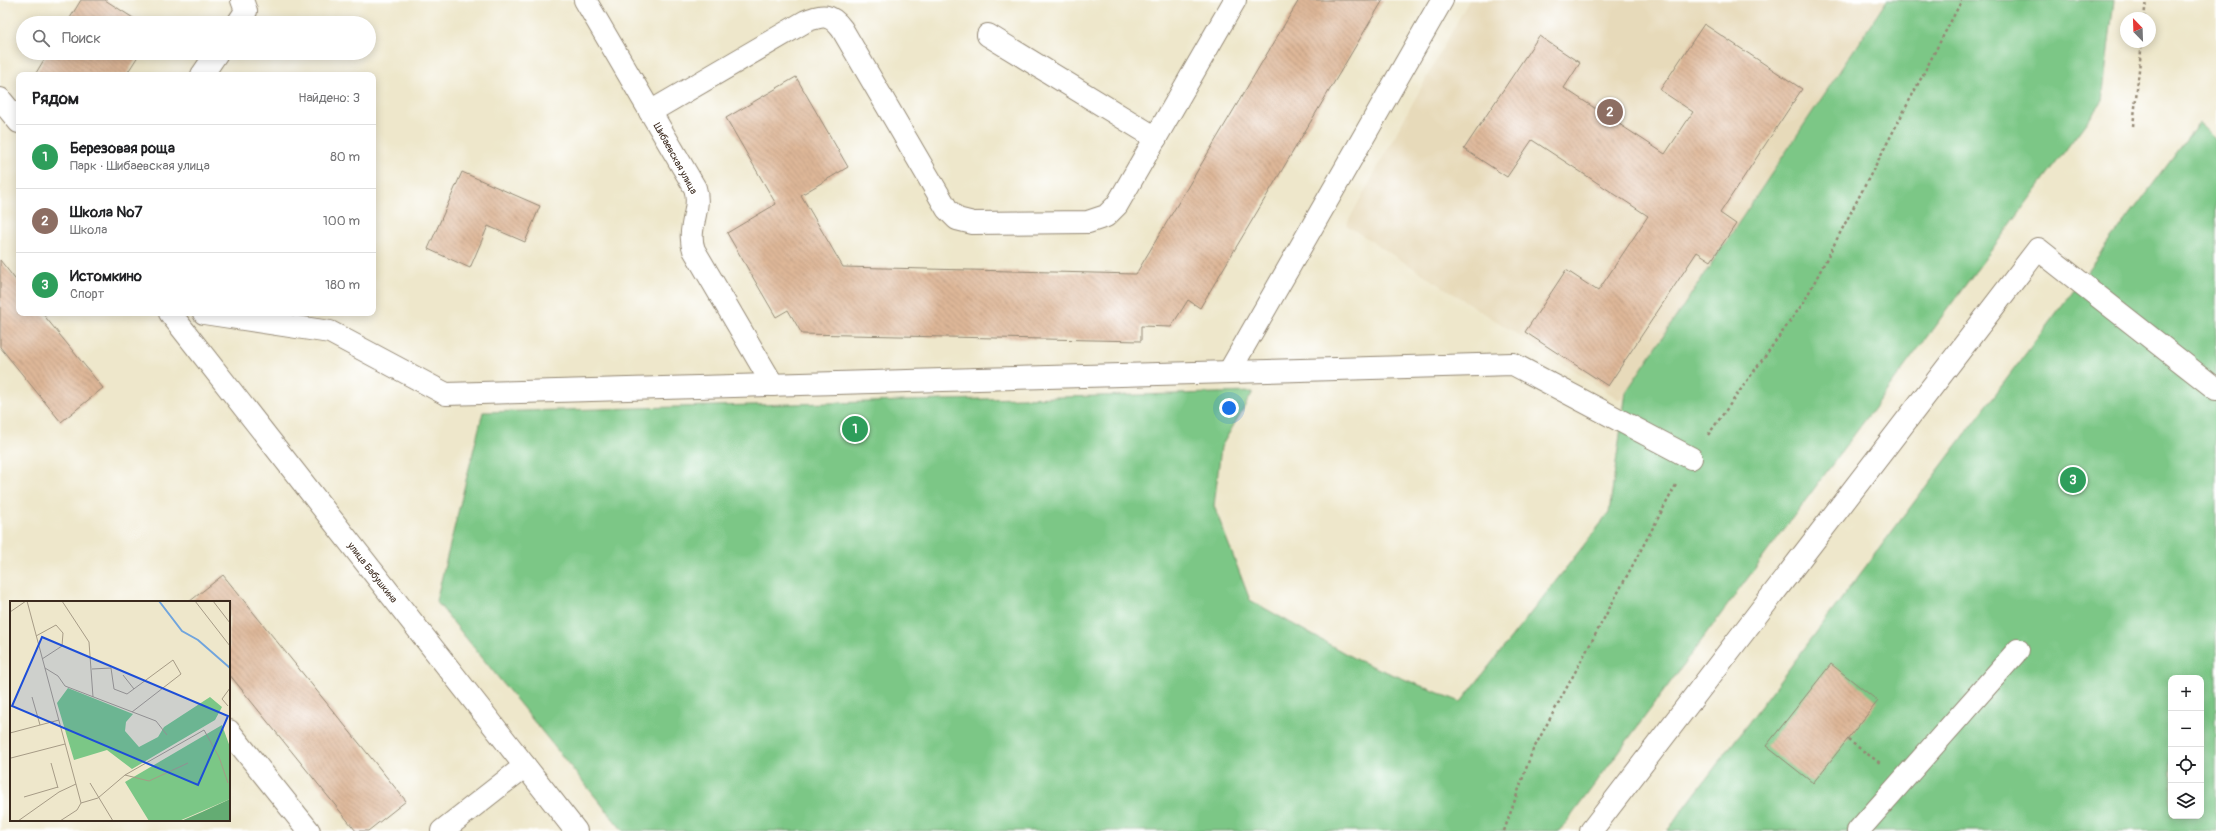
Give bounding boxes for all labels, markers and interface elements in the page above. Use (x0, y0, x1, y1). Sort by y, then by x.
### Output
north arrow (2120, 12, 2156, 48)
search box (16, 16, 376, 60)
icon: search (30, 27, 52, 49)
text: Поиск (62, 29, 101, 48)
text: Рядом (32, 88, 79, 109)
text: Найдено: 3 (298, 90, 360, 106)
pin: 2 (1597, 97, 1623, 127)
street label: Шибаевская улица (651, 121, 700, 196)
text: Березовая роща (70, 139, 175, 158)
text: 1 (42, 149, 48, 165)
text: 80 m (330, 149, 360, 165)
text: Парк · Шибаевская улица (70, 158, 210, 174)
text: Школа №7 (70, 203, 142, 222)
text: 2 (41, 213, 49, 229)
text: 100 m (323, 213, 360, 229)
text: Школа (70, 222, 107, 238)
text: Истомкино (70, 267, 142, 286)
text: 3 (41, 277, 49, 293)
text: 180 m (325, 277, 360, 293)
text: Спорт (70, 286, 104, 302)
your location (1219, 398, 1239, 418)
pin: 1 (842, 414, 868, 444)
pin: 3 (2060, 465, 2086, 495)
street label: улица Бабушкина (344, 539, 400, 606)
inset map (10, 601, 230, 821)
map controls (2168, 675, 2204, 819)
button: + (2168, 675, 2204, 711)
button: − (2168, 711, 2204, 747)
button: locate (2168, 747, 2204, 783)
button: layers (2168, 783, 2204, 819)

